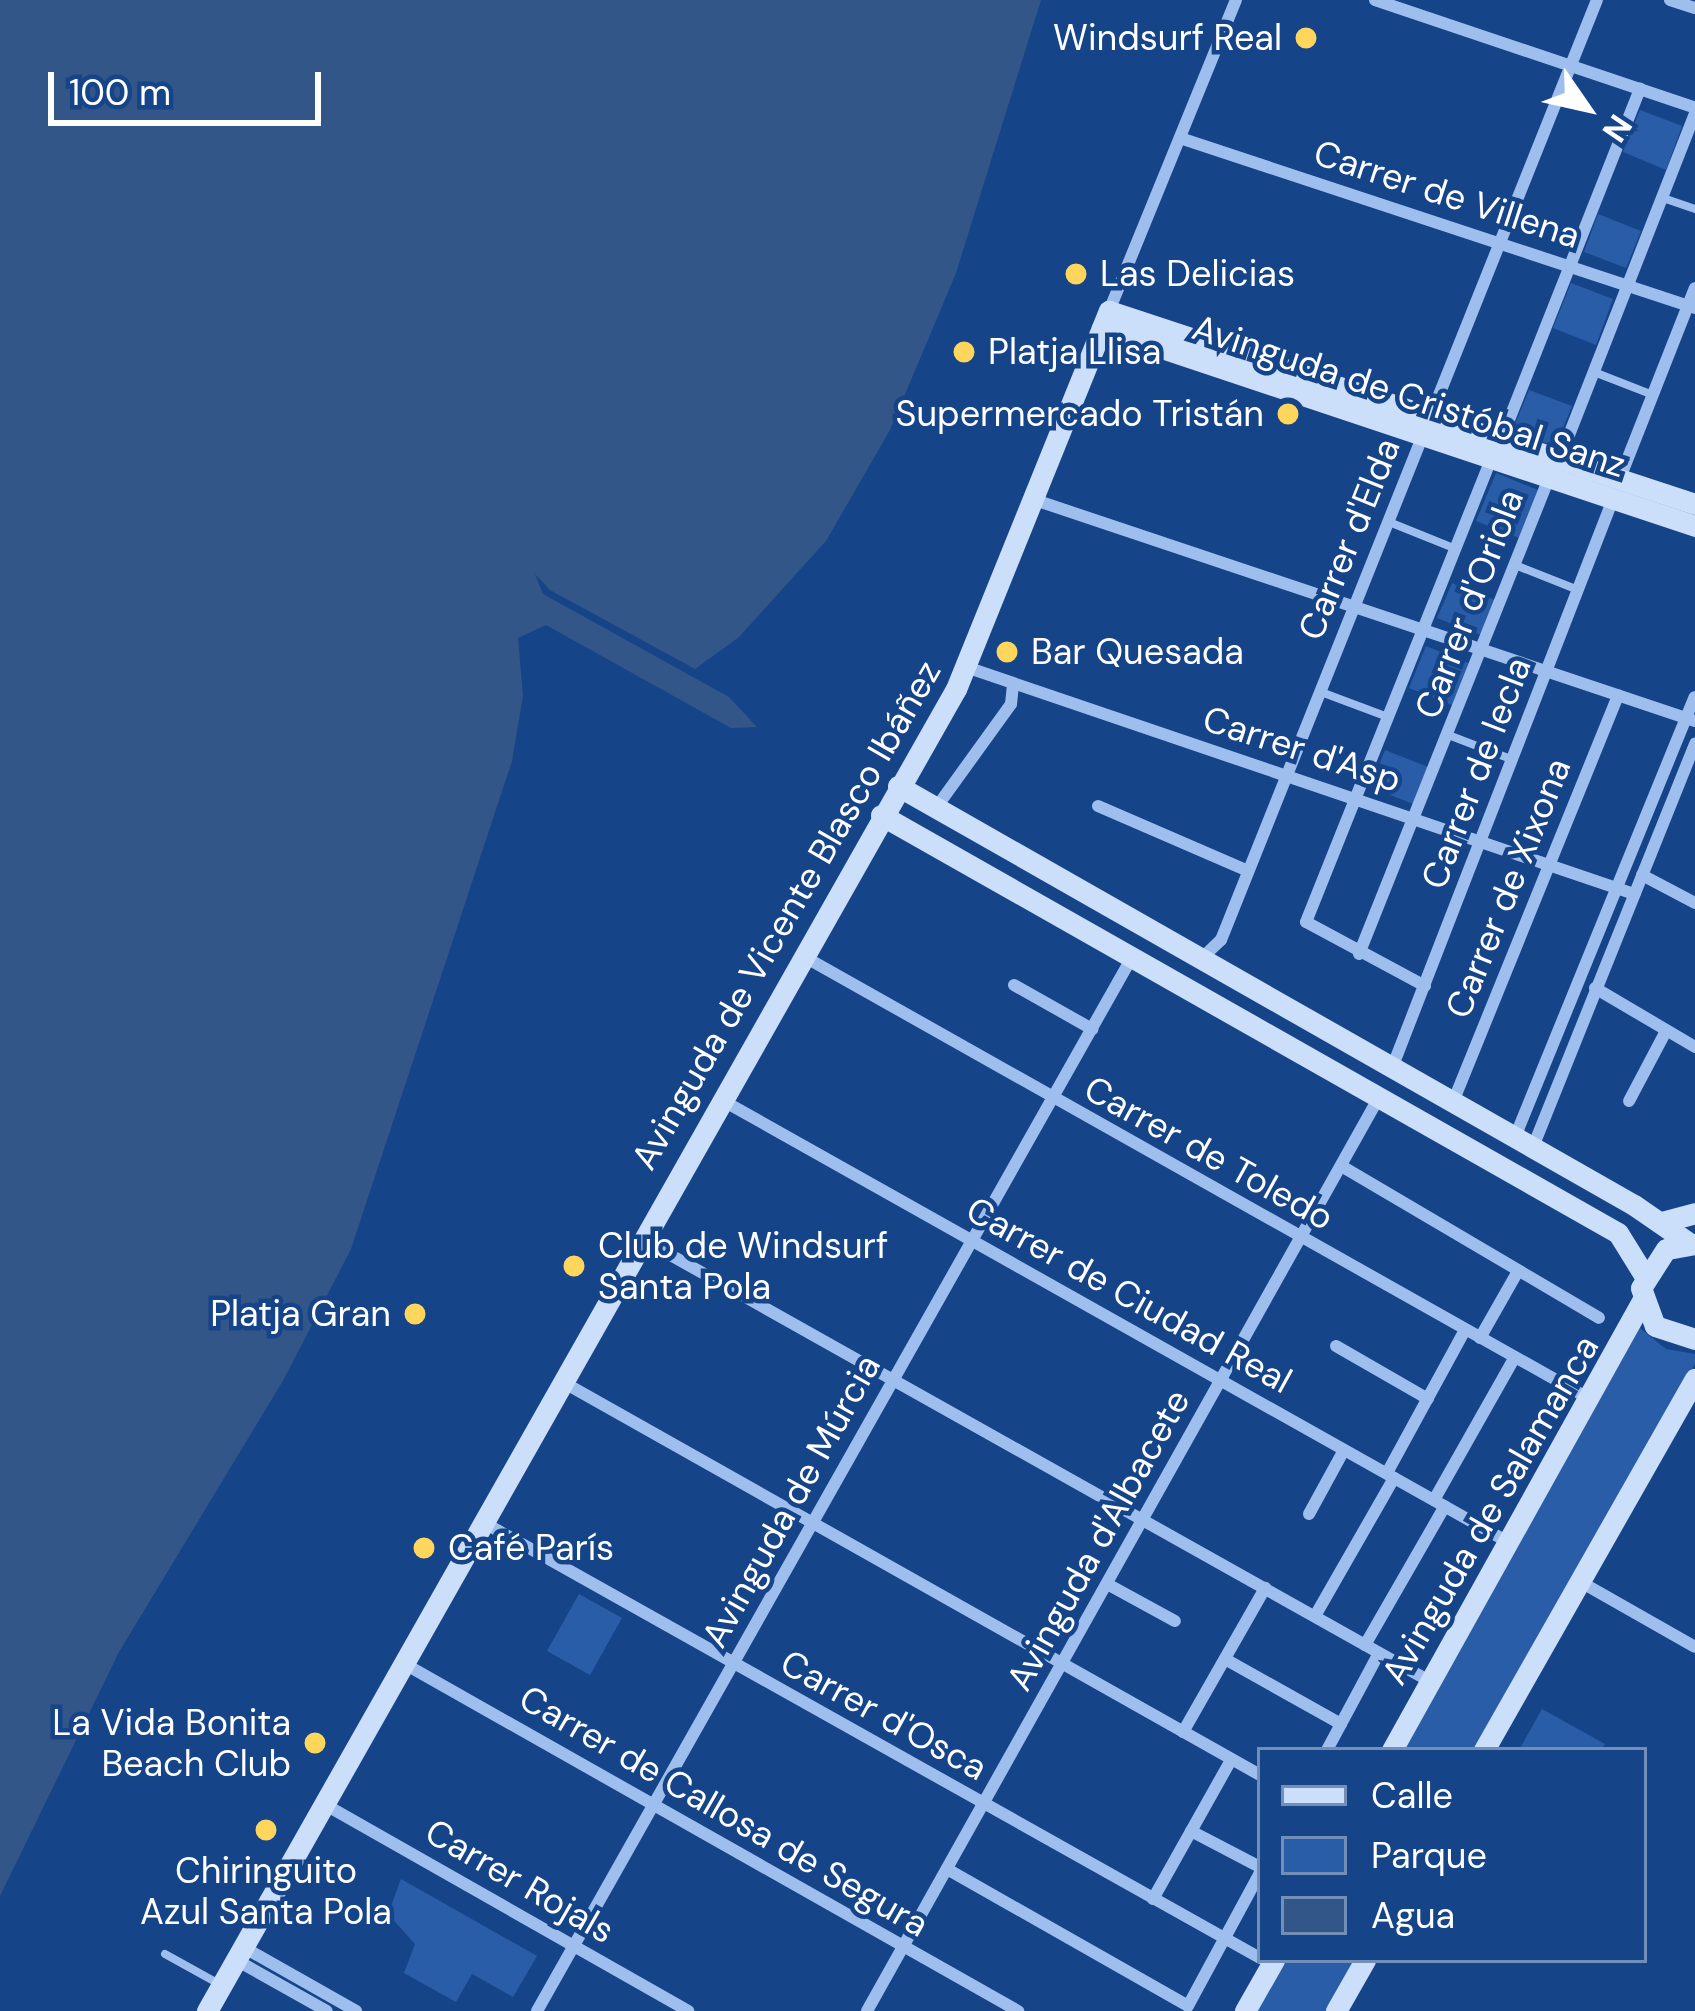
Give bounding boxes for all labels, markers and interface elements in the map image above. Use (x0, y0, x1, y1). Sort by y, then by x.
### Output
place label: Windsurf Real (1053, 16, 1282, 60)
marker: Windsurf Real (1293, 25, 1319, 51)
scale bar (54, 48, 327, 122)
north arrow (1527, 48, 1647, 168)
text: 100 m (69, 69, 171, 116)
text: N (1593, 106, 1642, 150)
street label: Carrer de Villena (1309, 131, 1585, 257)
place label: Las Delicias (1100, 252, 1295, 296)
marker: Las Delicias (1063, 261, 1089, 287)
street label: Avinguda de Cristóbal Sanz (1187, 306, 1631, 486)
place label: Platja Llisa (988, 330, 1161, 374)
marker: Platja Llisa (951, 339, 977, 365)
place label: Supermercado Tristán (896, 392, 1264, 436)
marker: Supermercado Tristán (1275, 401, 1301, 427)
street label: Carrer d'Elda (1289, 432, 1409, 646)
street label: Carrer d'Oriola (1406, 483, 1532, 725)
place label: Bar Quesada (1031, 630, 1244, 674)
marker: Bar Quesada (994, 639, 1020, 665)
street label: Carrer de Iecla (1412, 651, 1540, 895)
street label: Avinguda de Vicente Blasco Ibáñez (622, 653, 950, 1177)
street label: Carrer d'Asp (1198, 697, 1406, 801)
street label: Carrer de Xixona (1436, 752, 1580, 1024)
street label: Carrer de Toledo (1077, 1067, 1341, 1239)
street label: Carrer de Ciudad Real (959, 1188, 1299, 1402)
place label: Club de Windsurf Santa Pola (598, 1223, 888, 1308)
marker: Club de Windsurf Santa Pola (561, 1253, 587, 1279)
place label: Platja Gran (210, 1292, 391, 1336)
marker: Platja Gran (402, 1301, 428, 1327)
street label: Avinguda de Salamanca (1372, 1328, 1608, 1692)
street label: Avinguda de Múrcia (693, 1347, 889, 1655)
street label: Avinguda d'Albacete (997, 1382, 1199, 1698)
place label: Café París (448, 1526, 614, 1570)
marker: Café París (411, 1535, 437, 1561)
street label: Carrer d'Osca (773, 1641, 995, 1789)
street label: Carrer de Callosa de Segura (512, 1676, 936, 1946)
place label: La Vida Bonita Beach Club (52, 1700, 291, 1785)
marker: La Vida Bonita Beach Club (302, 1730, 328, 1756)
legend (1257, 1747, 1647, 1963)
text: Calle (1371, 1772, 1453, 1819)
street label: Carrer Rojals (418, 1810, 622, 1952)
marker: Chiringuito Azul Santa Pola (253, 1817, 279, 1843)
text: Parque (1371, 1832, 1487, 1879)
place label: Chiringuito Azul Santa Pola (140, 1848, 392, 1933)
text: Agua (1371, 1892, 1455, 1939)

